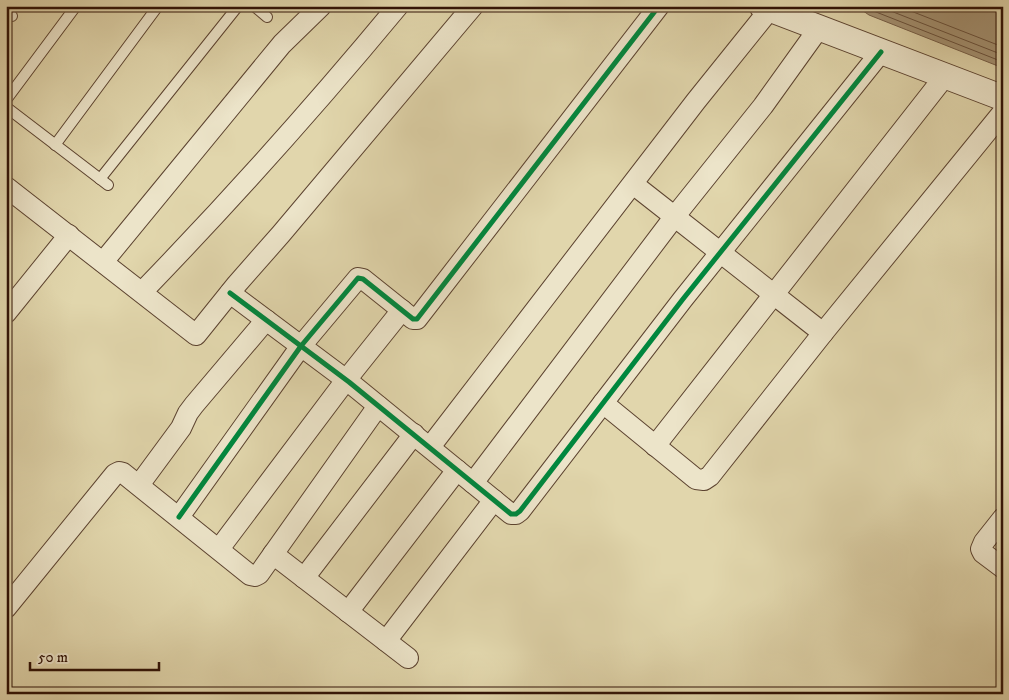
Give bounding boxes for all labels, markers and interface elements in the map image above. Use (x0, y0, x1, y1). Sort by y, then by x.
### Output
scale bar (30, 640, 159, 672)
text: 50 m (38, 648, 68, 667)

